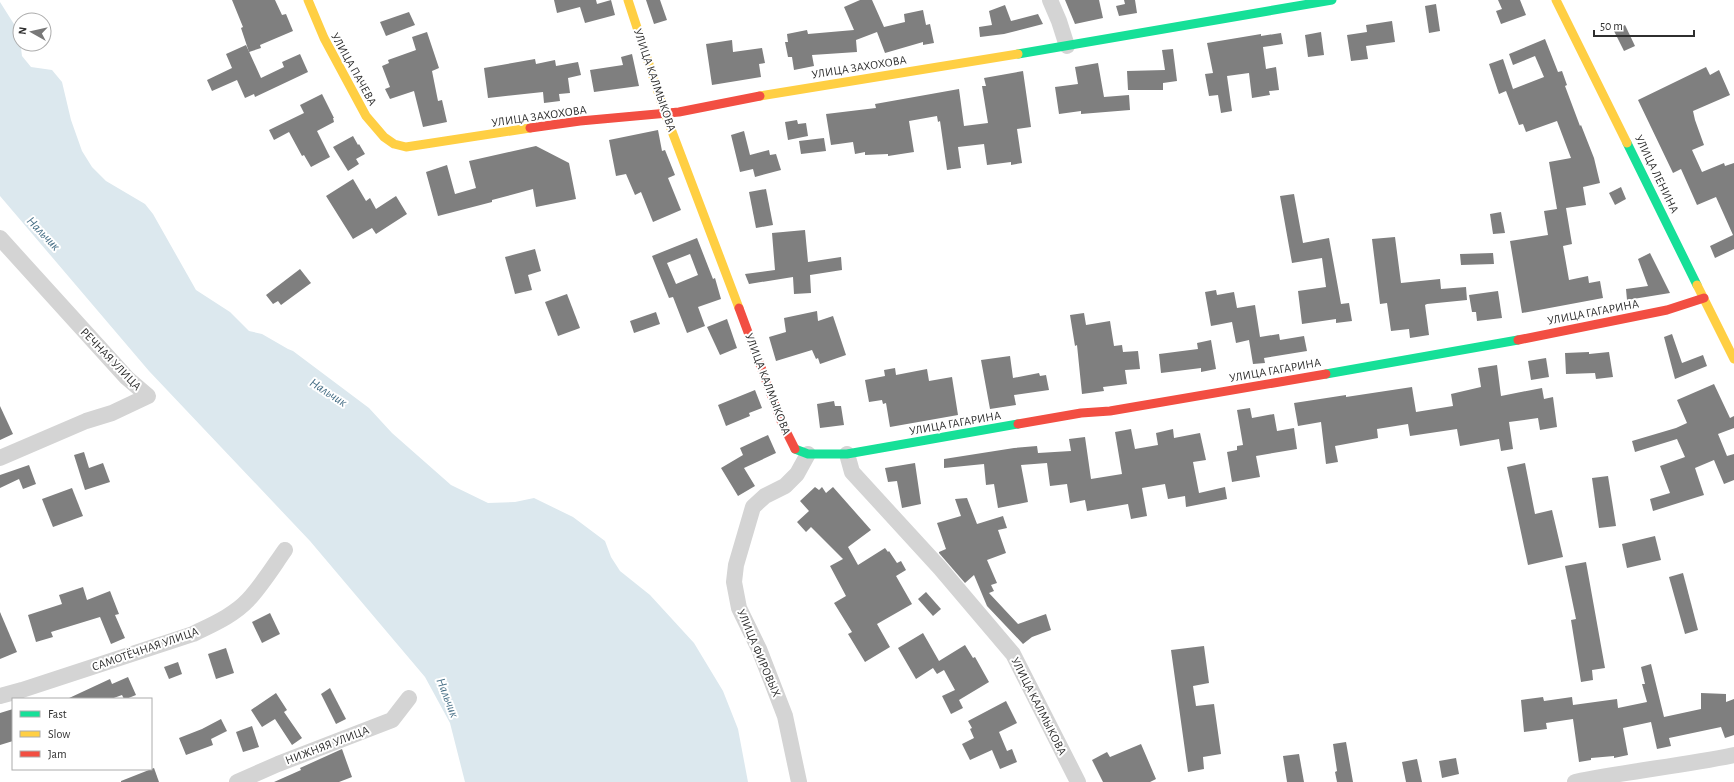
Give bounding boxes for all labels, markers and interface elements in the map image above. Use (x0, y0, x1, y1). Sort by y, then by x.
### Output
north arrow (12, 12, 52, 52)
scale bar (1594, 12, 1694, 38)
text: 50 m (1600, 20, 1623, 32)
text: N (17, 26, 29, 35)
street label: УЛИЦА КАЛМЫКОВА (632, 27, 678, 133)
street label: УЛИЦА ПАЧЕВА (329, 31, 379, 107)
street label: УЛИЦА ЗАХОХОВА (811, 54, 907, 80)
street label: УЛИЦА ЗАХОХОВА (491, 103, 587, 129)
street label: УЛИЦА ЛЕНИНА (1633, 133, 1681, 215)
water label: Нальчик (24, 215, 62, 254)
street label: УЛИЦА ГАГАРИНА (1546, 297, 1640, 327)
street label: РЕЧНАЯ УЛИЦА (78, 326, 144, 392)
street label: УЛИЦА КАЛМЫКОВА (743, 331, 793, 437)
street label: УЛИЦА ГАГАРИНА (1228, 356, 1322, 384)
water label: Нальчик (307, 376, 349, 410)
street label: УЛИЦА ГАГАРИНА (908, 409, 1002, 437)
street label: УЛИЦА ФИРОВЫХ (735, 607, 783, 699)
street label: САМОТЁЧНАЯ УЛИЦА (90, 624, 200, 673)
street label: УЛИЦА КАЛМЫКОВА (1009, 655, 1069, 757)
water label: Нальчик (434, 676, 461, 720)
legend (12, 698, 152, 770)
text: Fast (48, 708, 67, 720)
street label: НИЖНЯЯ УЛИЦА (284, 724, 370, 766)
text: Slow (48, 728, 70, 740)
text: Jam (48, 748, 67, 760)

